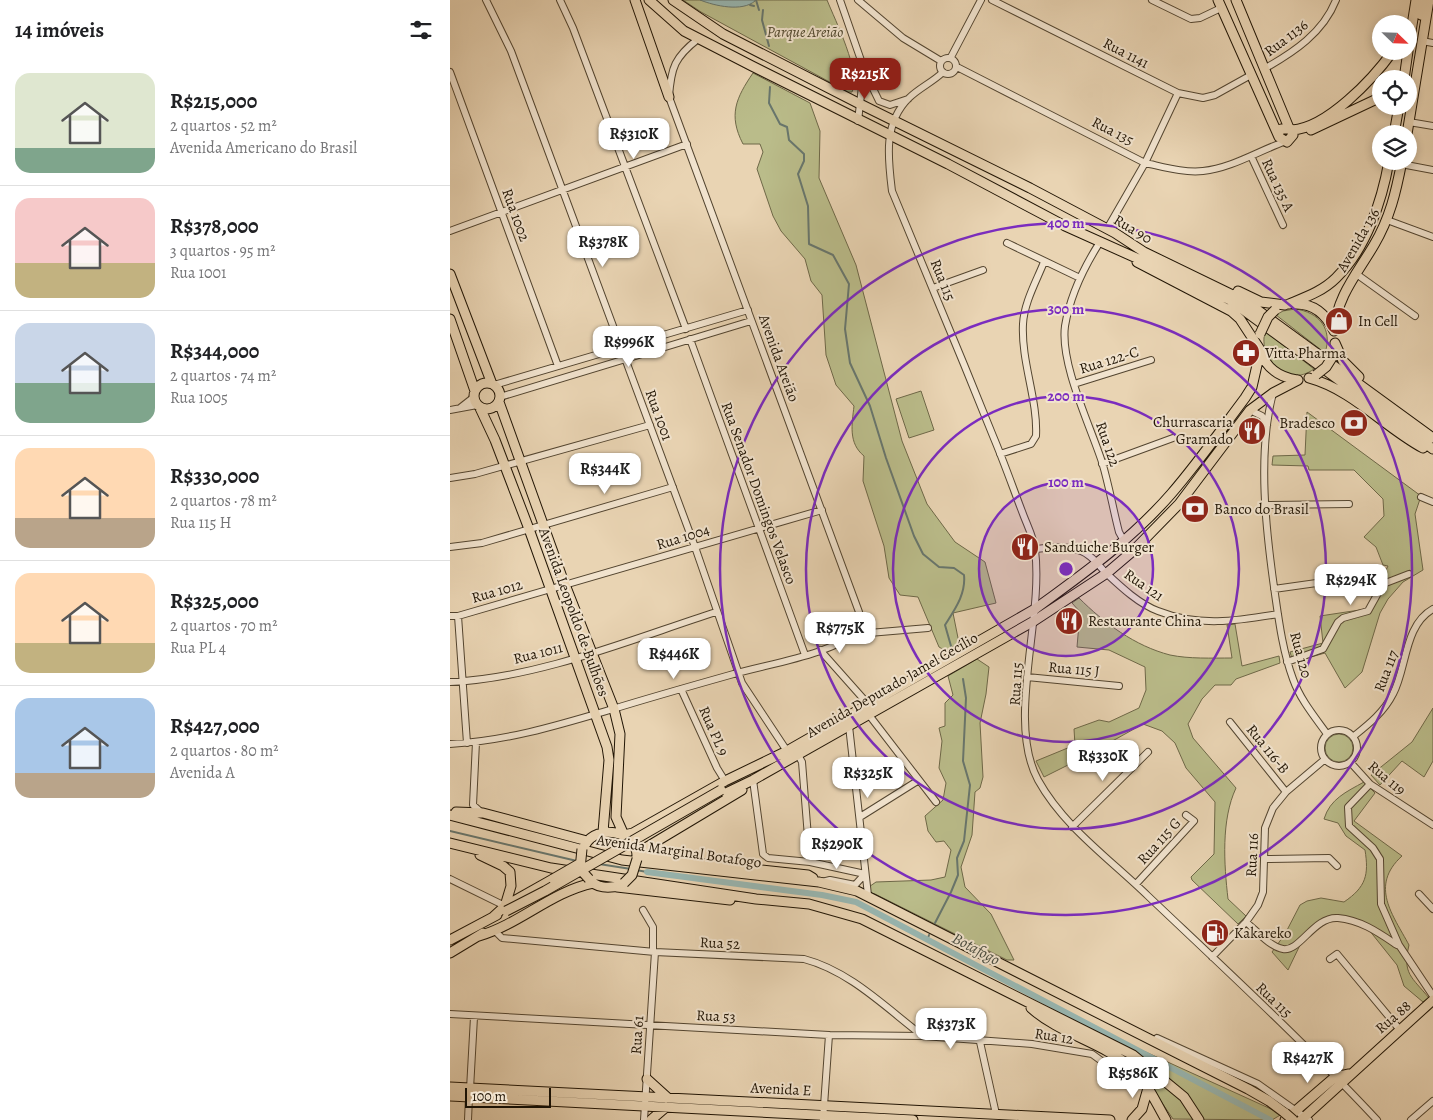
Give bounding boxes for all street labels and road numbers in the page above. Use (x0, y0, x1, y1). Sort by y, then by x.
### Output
street label: Rua 1136 (1260, 15, 1312, 61)
street label: Rua 1141 (1100, 33, 1152, 73)
street label: Rua 135 (1089, 112, 1137, 150)
street label: Rua 135 A (1257, 155, 1299, 215)
street label: Rua 1002 (497, 186, 535, 244)
street label: Avenida 136 (1331, 204, 1384, 276)
street label: Rua 90 (1110, 210, 1156, 248)
street label: Rua 115 (926, 256, 960, 304)
street label: Avenida Areião (754, 311, 804, 404)
street label: Rua 122-C (1077, 341, 1141, 379)
street label: Rua 1001 (641, 387, 677, 443)
street label: Rua Senador Domingos Velasco (717, 399, 801, 587)
street label: Rua 122 (1091, 419, 1125, 469)
street label: Rua 1004 (654, 519, 712, 555)
street label: Avenida Leopoldo de Bulhões (534, 524, 614, 699)
street label: Rua 121 (1120, 564, 1168, 606)
street label: Rua 1012 (469, 574, 525, 608)
street label: Avenida Deputado Jamel Cecílio (802, 628, 981, 743)
street label: Rua 120 (1285, 630, 1317, 680)
street label: Rua 1011 (511, 637, 565, 669)
street label: Rua 117 (1369, 647, 1403, 695)
street label: Rua 115 J (1048, 657, 1101, 681)
street label: Rua 115 (1005, 662, 1027, 706)
street label: Rua PL 9 (694, 703, 734, 759)
street label: Rua 116-B (1242, 720, 1294, 778)
street label: Rua 119 (1364, 756, 1410, 800)
street label: Rua 115 G (1133, 813, 1185, 869)
street label: Avenida Marginal Botafogo (594, 829, 763, 872)
street label: Rua 116 (1241, 832, 1263, 877)
street label: Rua 52 (699, 932, 741, 954)
street label: Rua 115 (1251, 978, 1297, 1022)
street label: Rua 88 (1371, 996, 1415, 1038)
street label: Rua 53 (696, 1005, 736, 1027)
street label: Rua 61 (626, 1015, 648, 1055)
street label: Rua 12 (1033, 1023, 1075, 1049)
street label: Avenida E (749, 1077, 812, 1101)

